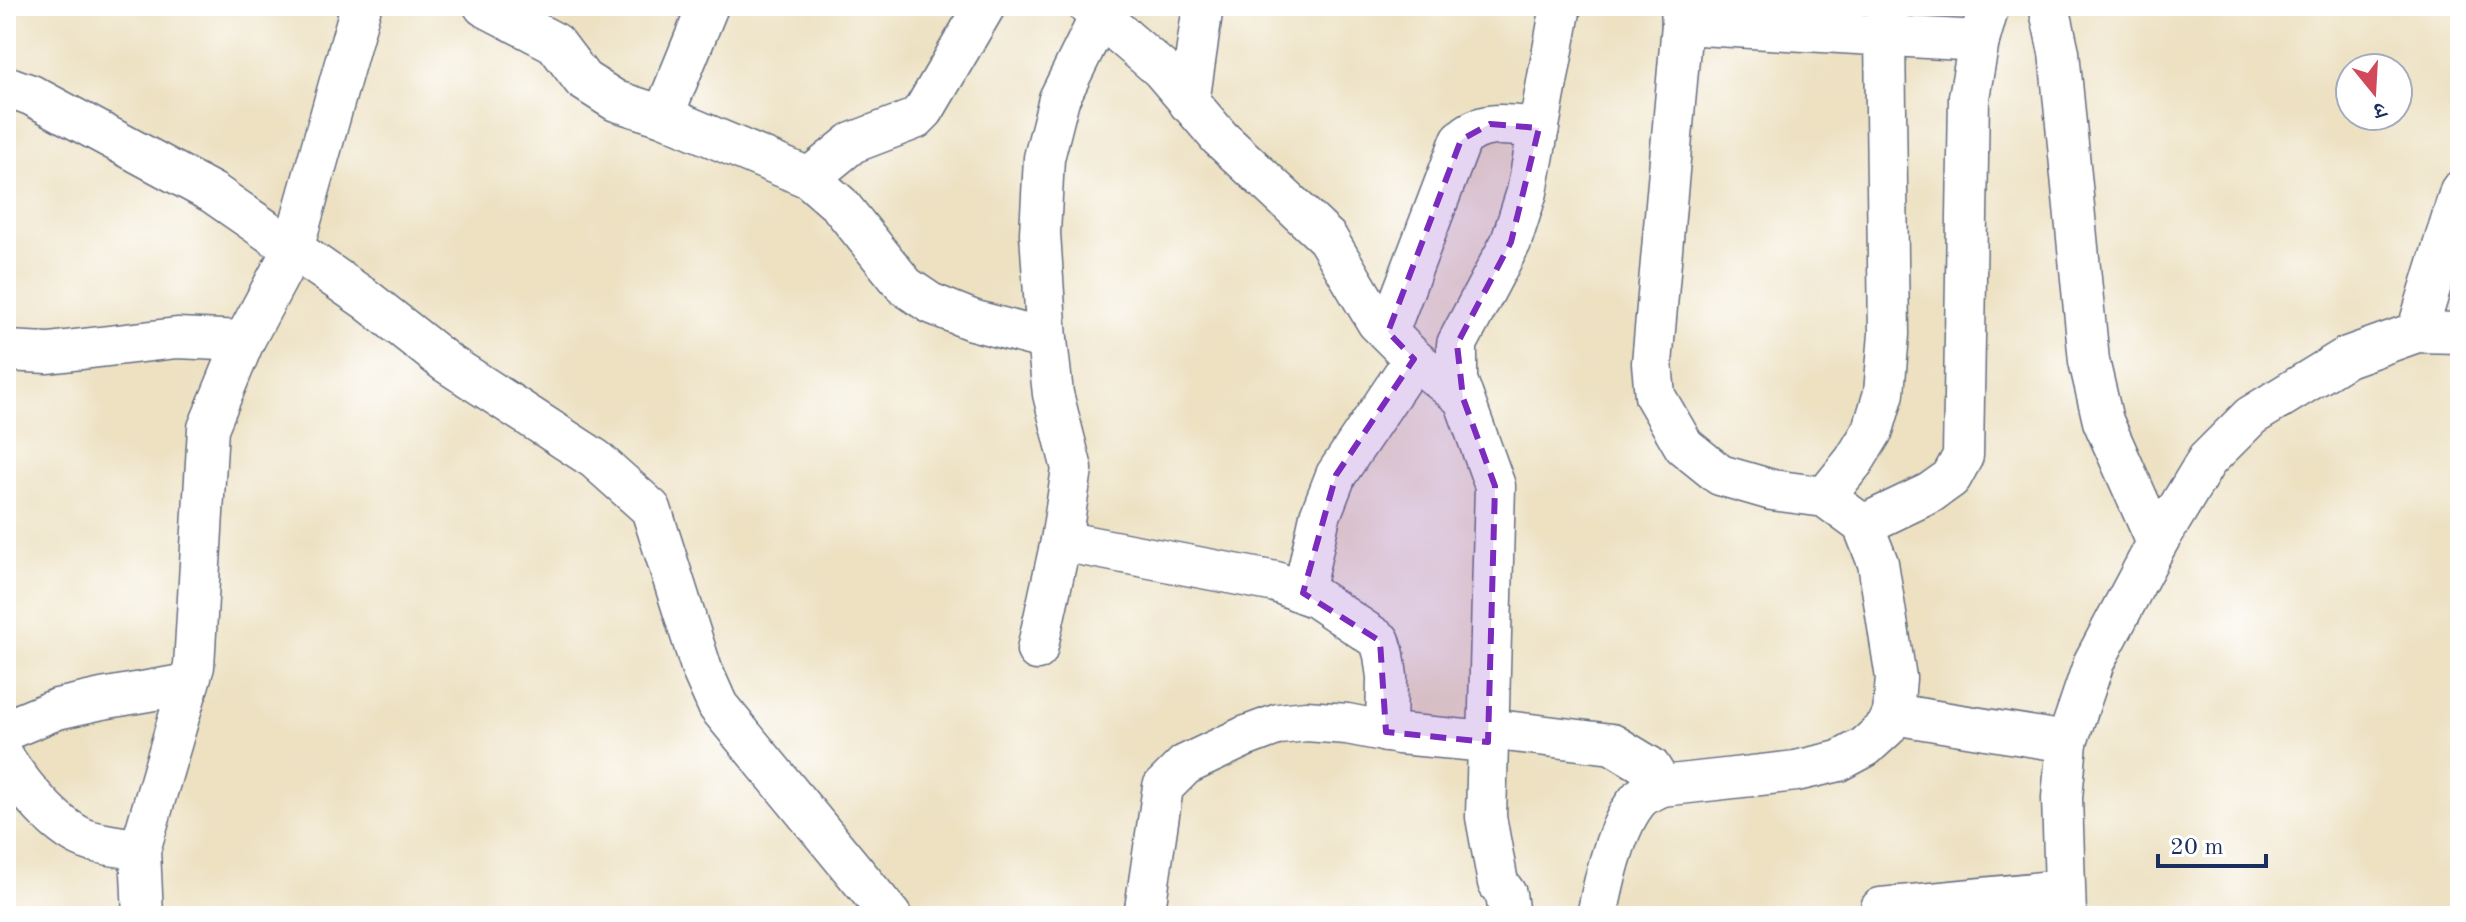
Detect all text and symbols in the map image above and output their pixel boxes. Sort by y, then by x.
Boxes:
north arrow [2334,52,2414,132]
text: उ [2369,96,2390,122]
scale bar [2158,818,2266,868]
text: 20 m [2170,836,2224,860]

